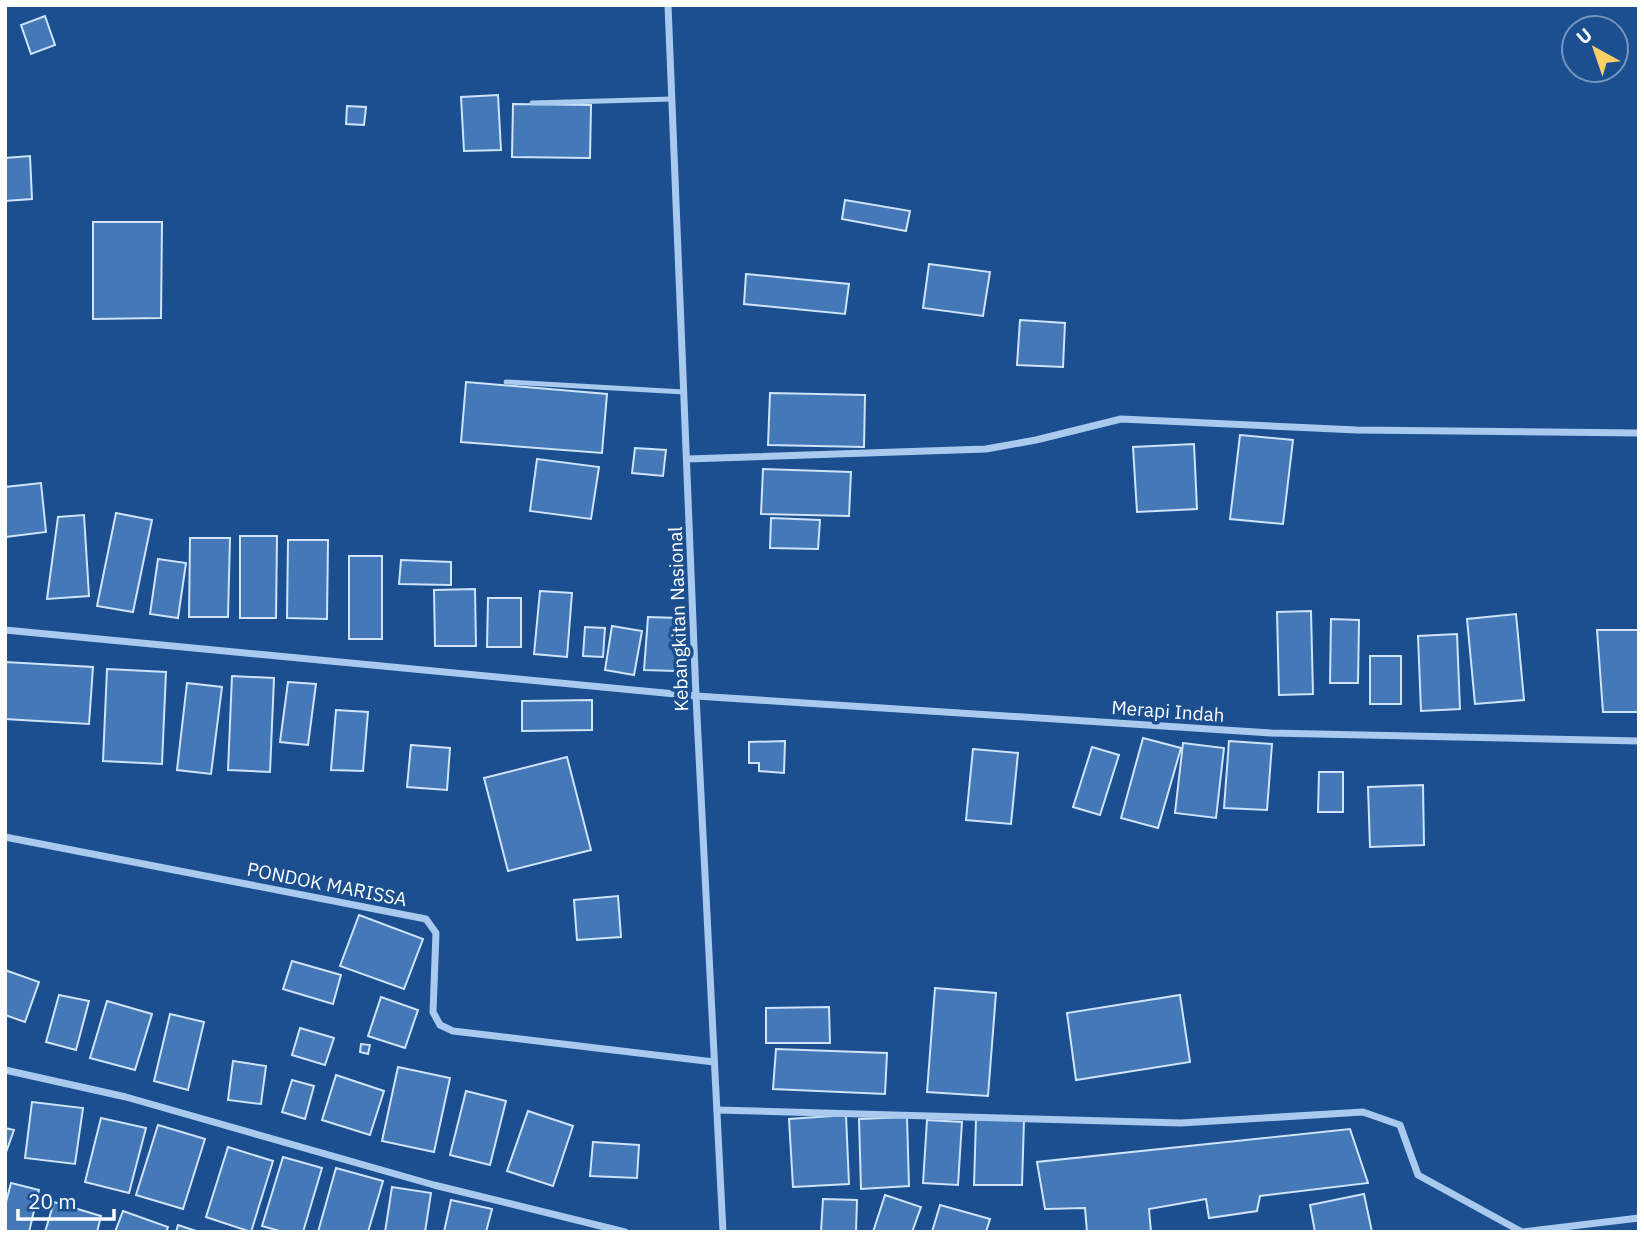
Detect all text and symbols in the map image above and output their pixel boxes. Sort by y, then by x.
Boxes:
north arrow [1560,14,1630,84]
text: U [1571,23,1597,49]
street label: Kebangkitan Nasional [663,526,693,712]
street label: Merapi Indah [1111,695,1225,727]
street label: PONDOK MARISSA [245,857,409,911]
scale bar [18,1178,114,1222]
text: 20 m [28,1187,77,1215]

